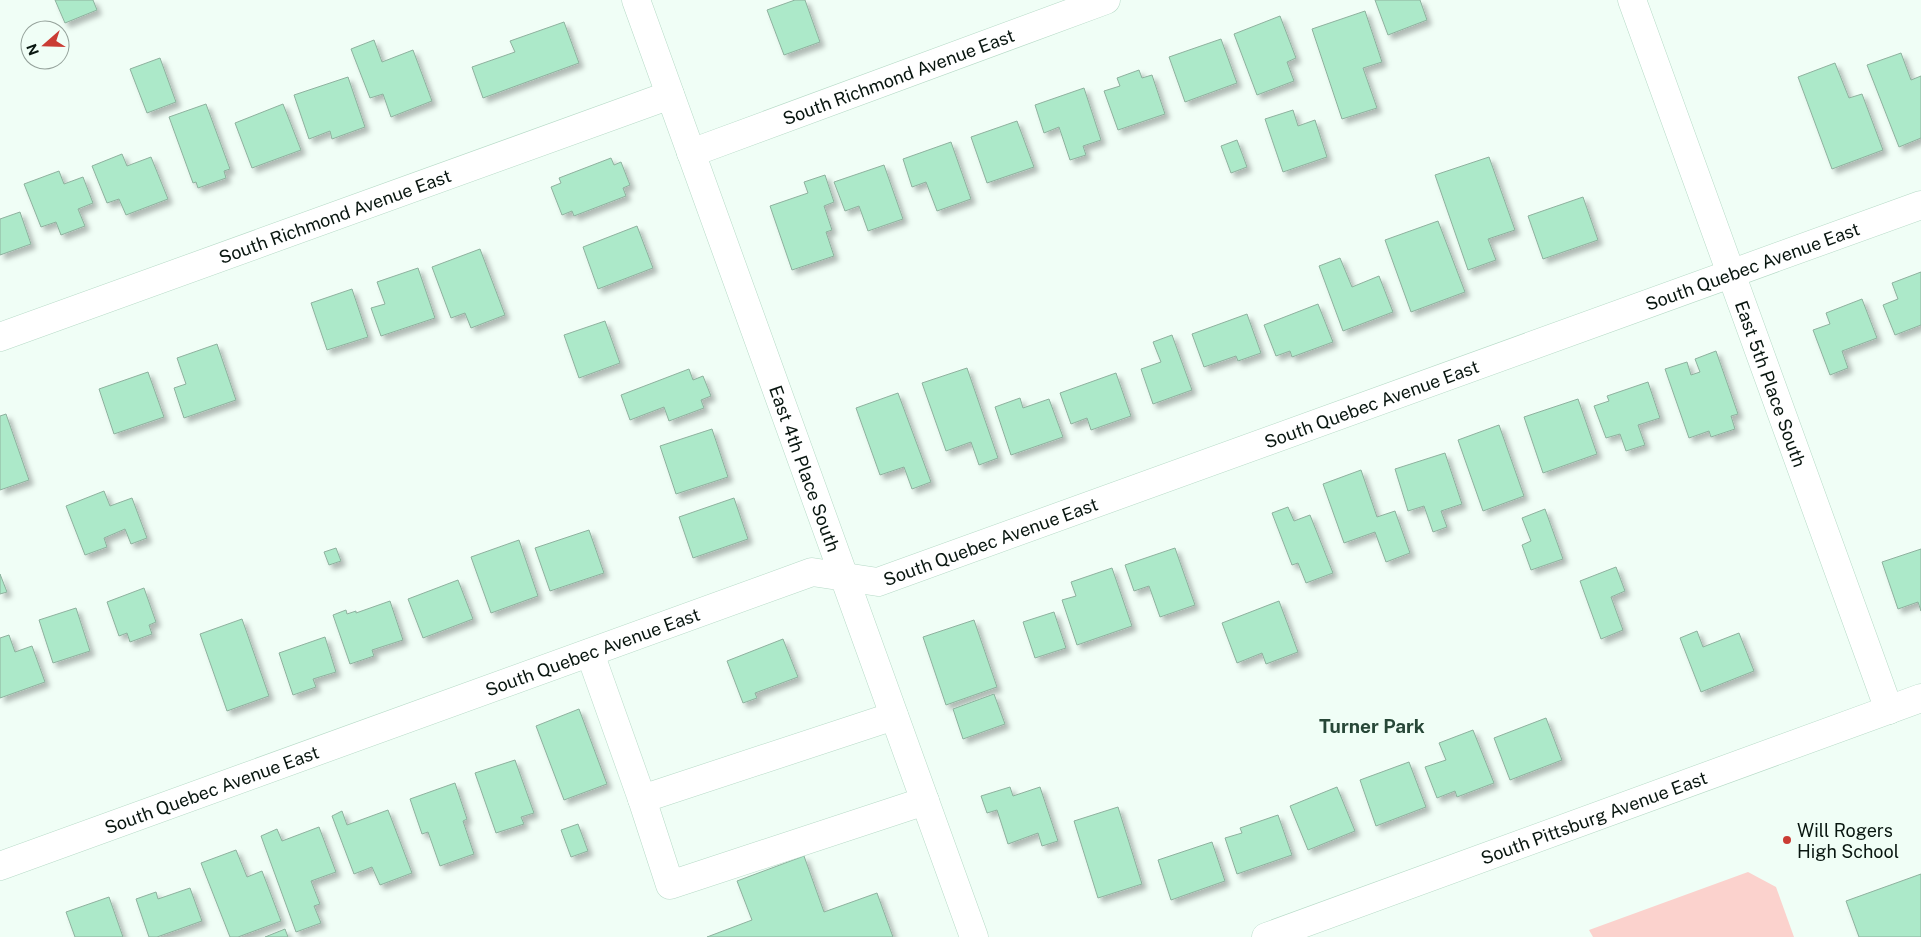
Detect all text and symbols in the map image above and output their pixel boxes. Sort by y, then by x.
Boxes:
north arrow [20,20,70,70]
street label: South Richmond Avenue East [780,24,1017,129]
text: N [23,42,42,57]
street label: South Richmond Avenue East [216,165,454,268]
street label: South Quebec Avenue East [1642,218,1862,314]
street label: East 5th Place South [1731,297,1811,470]
street label: South Quebec Avenue East [1261,355,1482,452]
street label: East 4th Place South [765,382,845,555]
street label: South Quebec Avenue East [880,493,1101,590]
street label: South Quebec Avenue East [482,603,702,700]
district label: Turner Park [1319,715,1425,737]
street label: South Quebec Avenue East [101,741,322,838]
street label: South Pittsburg Avenue East [1478,767,1710,868]
place label: Will Rogers High School [1797,820,1899,862]
marker: Will Rogers High School [1781,834,1793,846]

